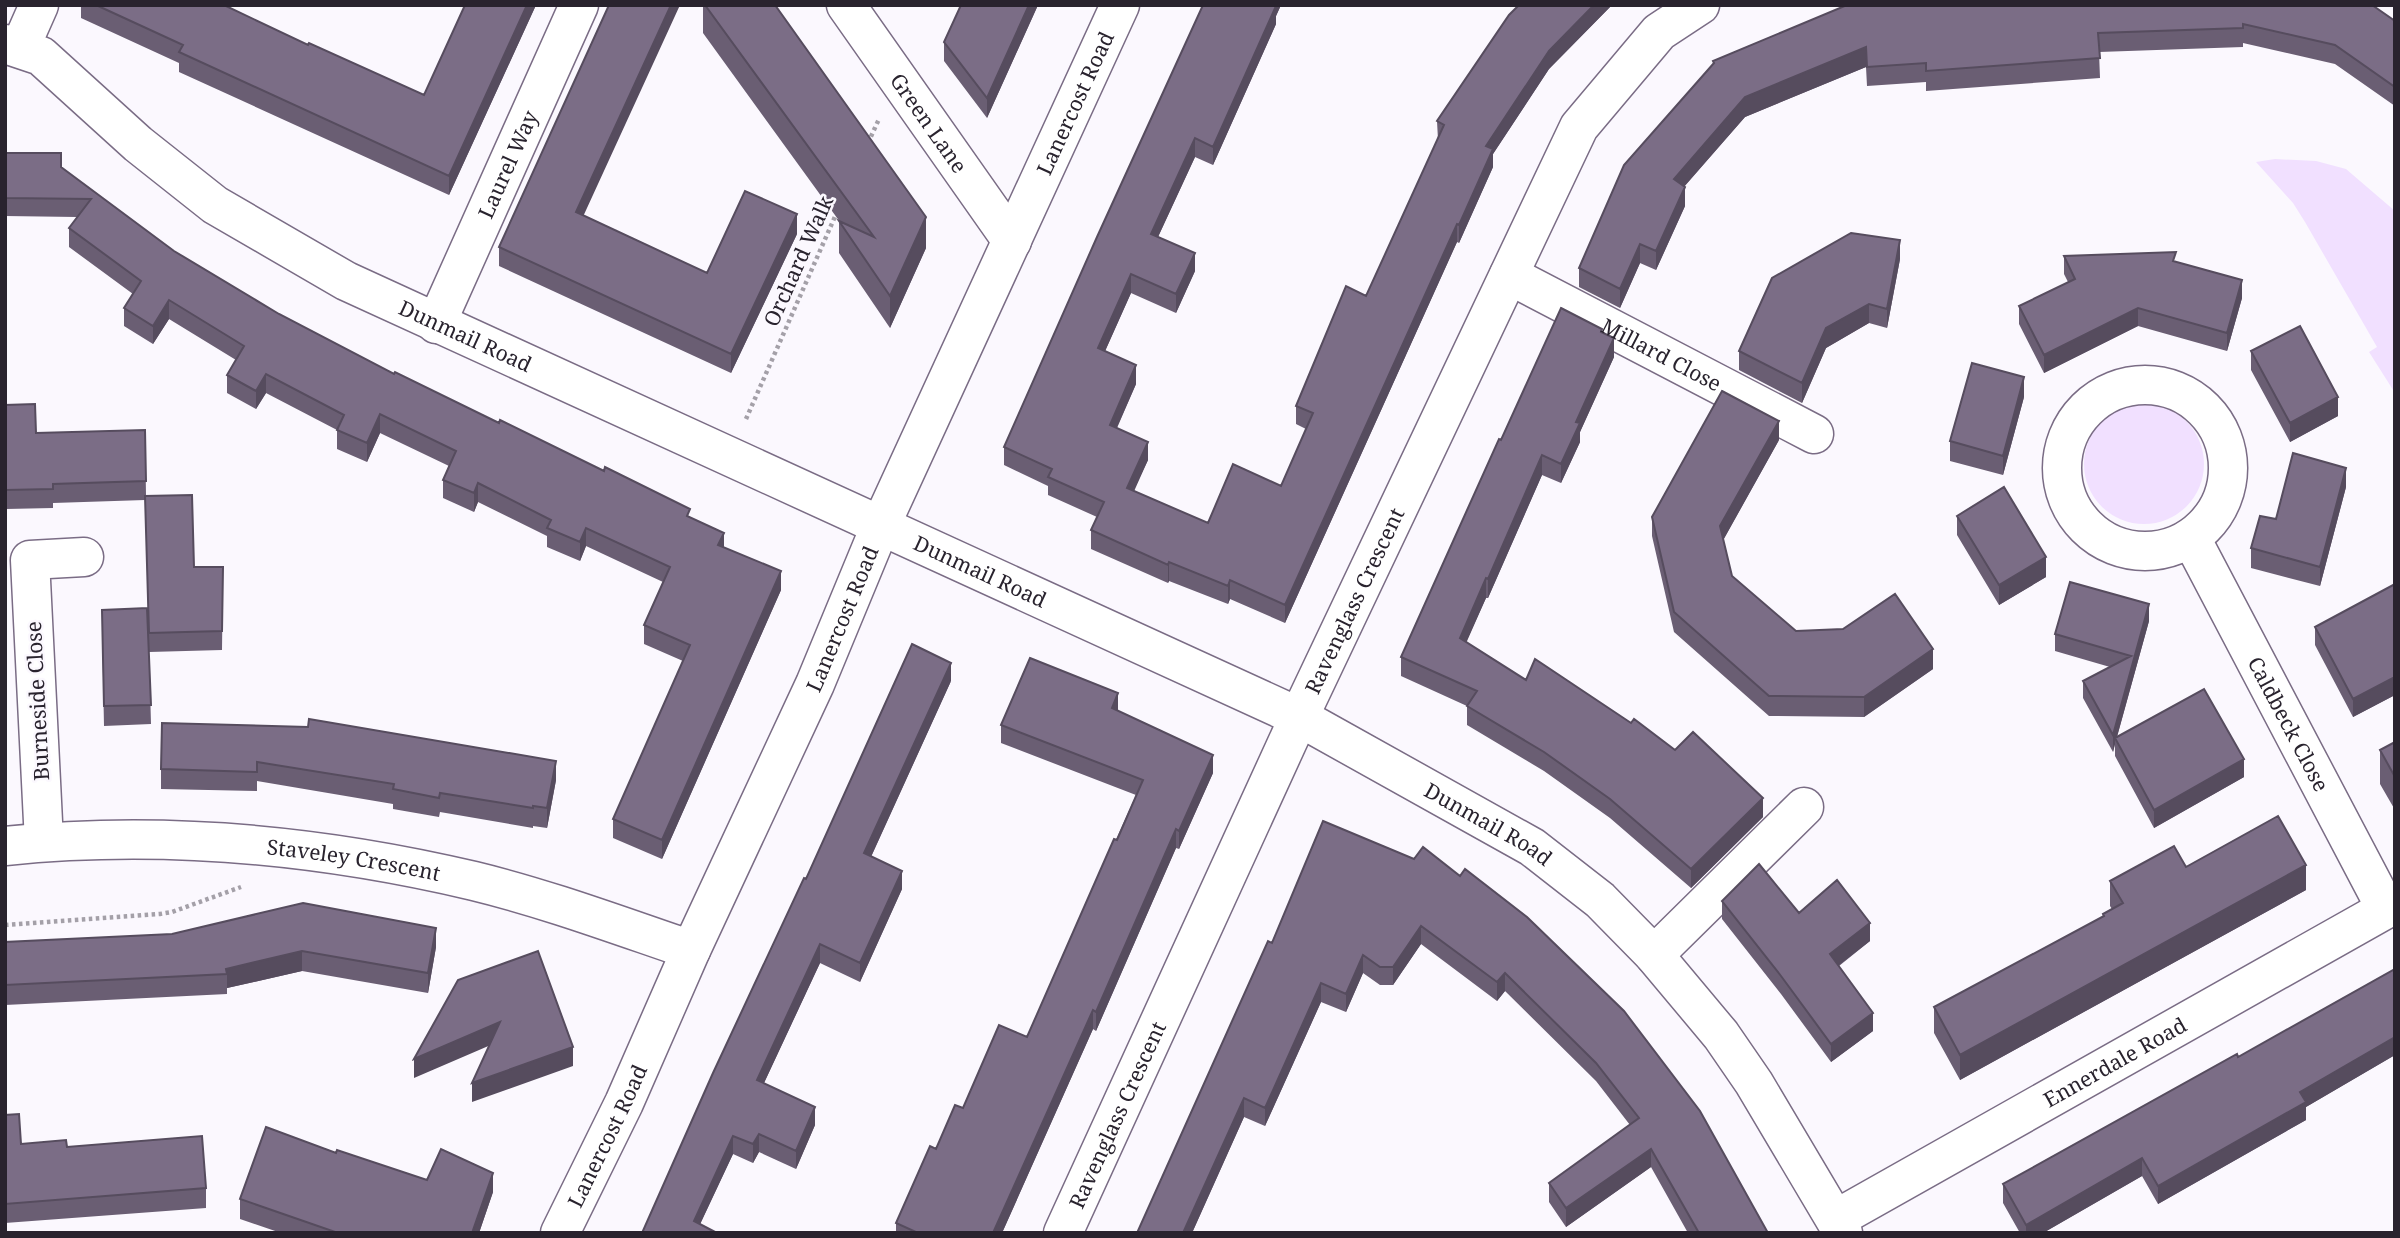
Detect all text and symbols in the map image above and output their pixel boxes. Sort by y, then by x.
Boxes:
street label: Lanercost Road [1030,27,1120,179]
street label: Green Lane [884,67,974,178]
street label: Laurel Way [471,106,544,223]
street label: Orchard Walk [757,191,840,331]
street label: Dunmail Road [395,293,537,378]
street label: Millard Close [1597,312,1726,397]
street label: Ravenglass Crescent [1298,503,1410,698]
street label: Dunmail Road [909,529,1051,614]
street label: Lanercost Road [799,542,885,696]
street label: Burneside Close [19,621,55,781]
street label: Caldbeck Close [2242,652,2336,796]
street label: Dunmail Road [1419,776,1558,872]
street label: Staveley Crescent [266,832,443,887]
street label: Ennerdale Road [2038,1010,2191,1113]
street label: Ravenglass Crescent [1062,1017,1172,1213]
street label: Lanercost Road [561,1060,653,1212]

